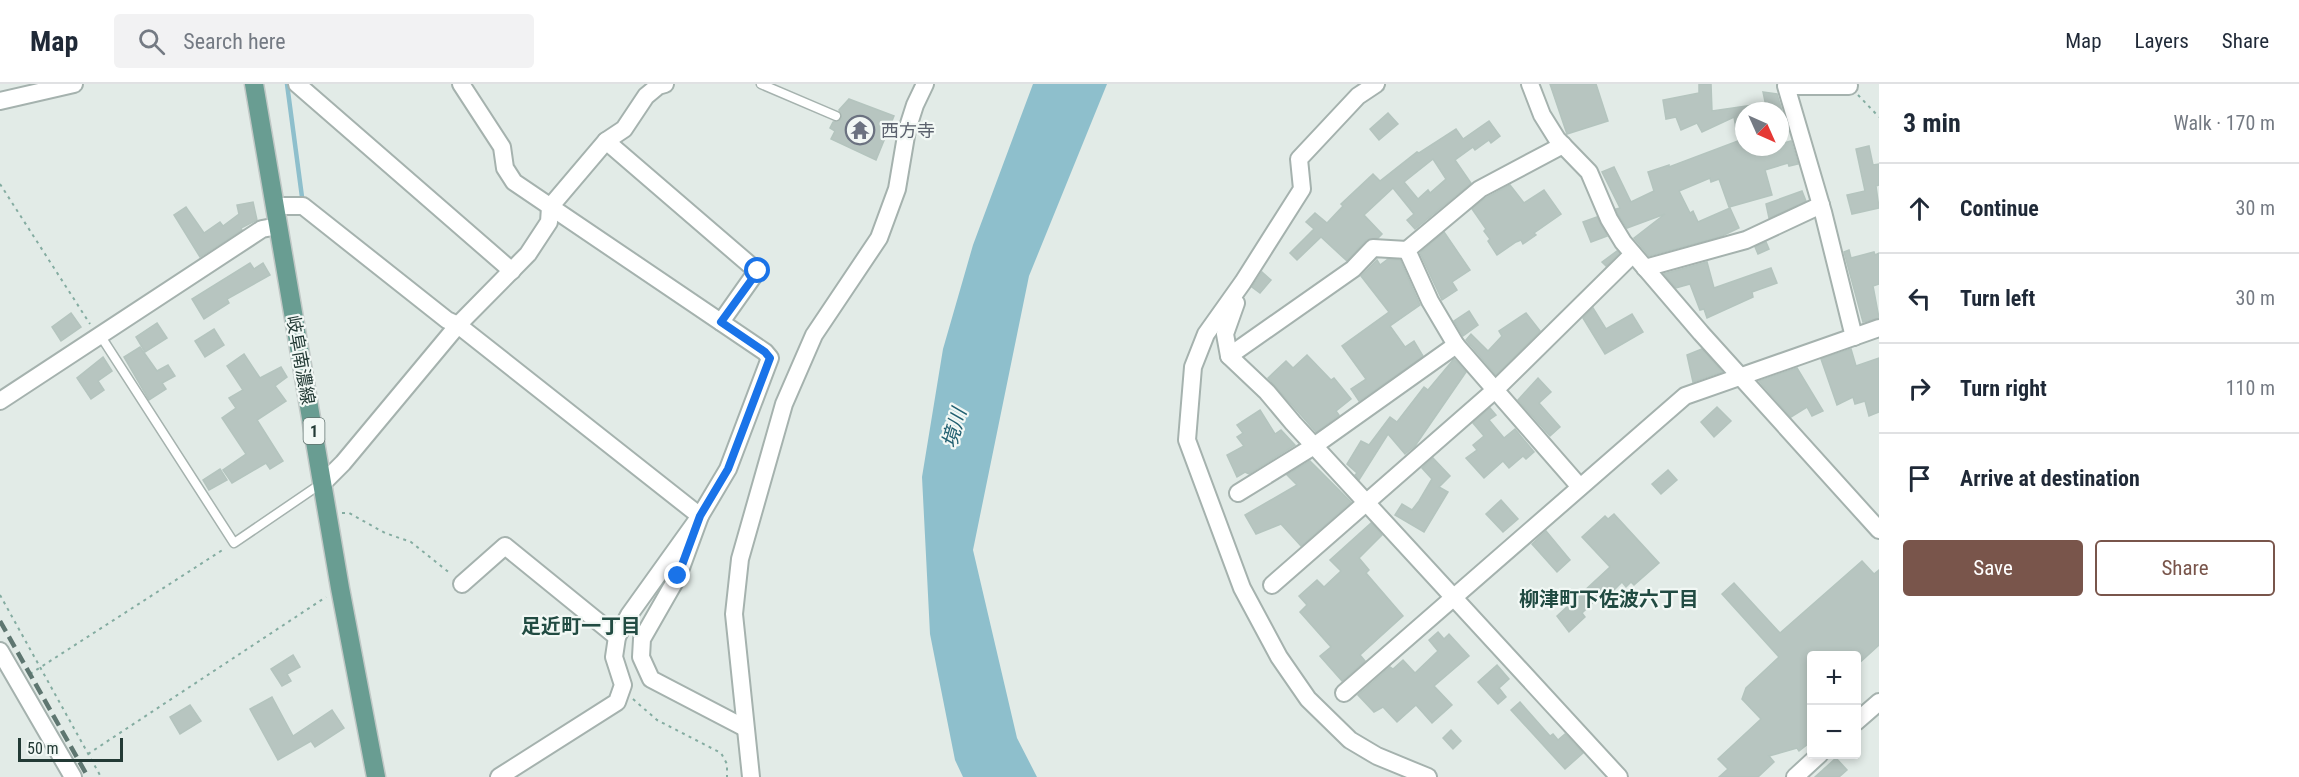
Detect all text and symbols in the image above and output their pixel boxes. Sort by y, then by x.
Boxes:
search box [114,14,534,68]
text: Map [30,25,78,58]
icon: search [135,25,168,58]
text: Search here [183,29,286,54]
text: Map [2065,29,2102,53]
text: Layers [2135,29,2189,53]
text: Share [2222,29,2269,53]
north arrow [1735,102,1789,156]
text: 3 min [1903,108,1961,138]
text: Walk · 170 m [2174,111,2275,135]
temple icon: 西方寺 [844,114,876,146]
place label: 西方寺 [881,120,935,141]
icon: ahead [1903,192,1936,225]
text: Continue [1960,196,2039,221]
text: 30 m [2236,196,2275,220]
route start [744,257,770,283]
icon: left [1903,282,1936,315]
text: Turn left [1960,286,2035,311]
text: 30 m [2236,286,2275,310]
street label: 岐阜南濃線 [283,314,319,406]
icon: right [1903,372,1936,405]
text: Turn right [1960,376,2047,401]
text: 110 m [2226,376,2275,400]
water label: 境川 [937,404,972,451]
road number: 1 [304,418,324,444]
icon: arrive [1903,462,1936,495]
text: Arrive at destination [1960,466,2140,491]
button: Save [1903,540,2083,596]
button: Share [2095,540,2275,596]
route end [664,562,690,588]
district label: 柳津町下佐波六丁目 [1519,587,1699,611]
district label: 足近町一丁目 [521,614,641,638]
map controls [1807,651,1861,759]
button: + [1807,651,1861,705]
button: − [1807,705,1861,759]
scale bar [18,735,123,762]
text: 50 m [27,739,59,758]

